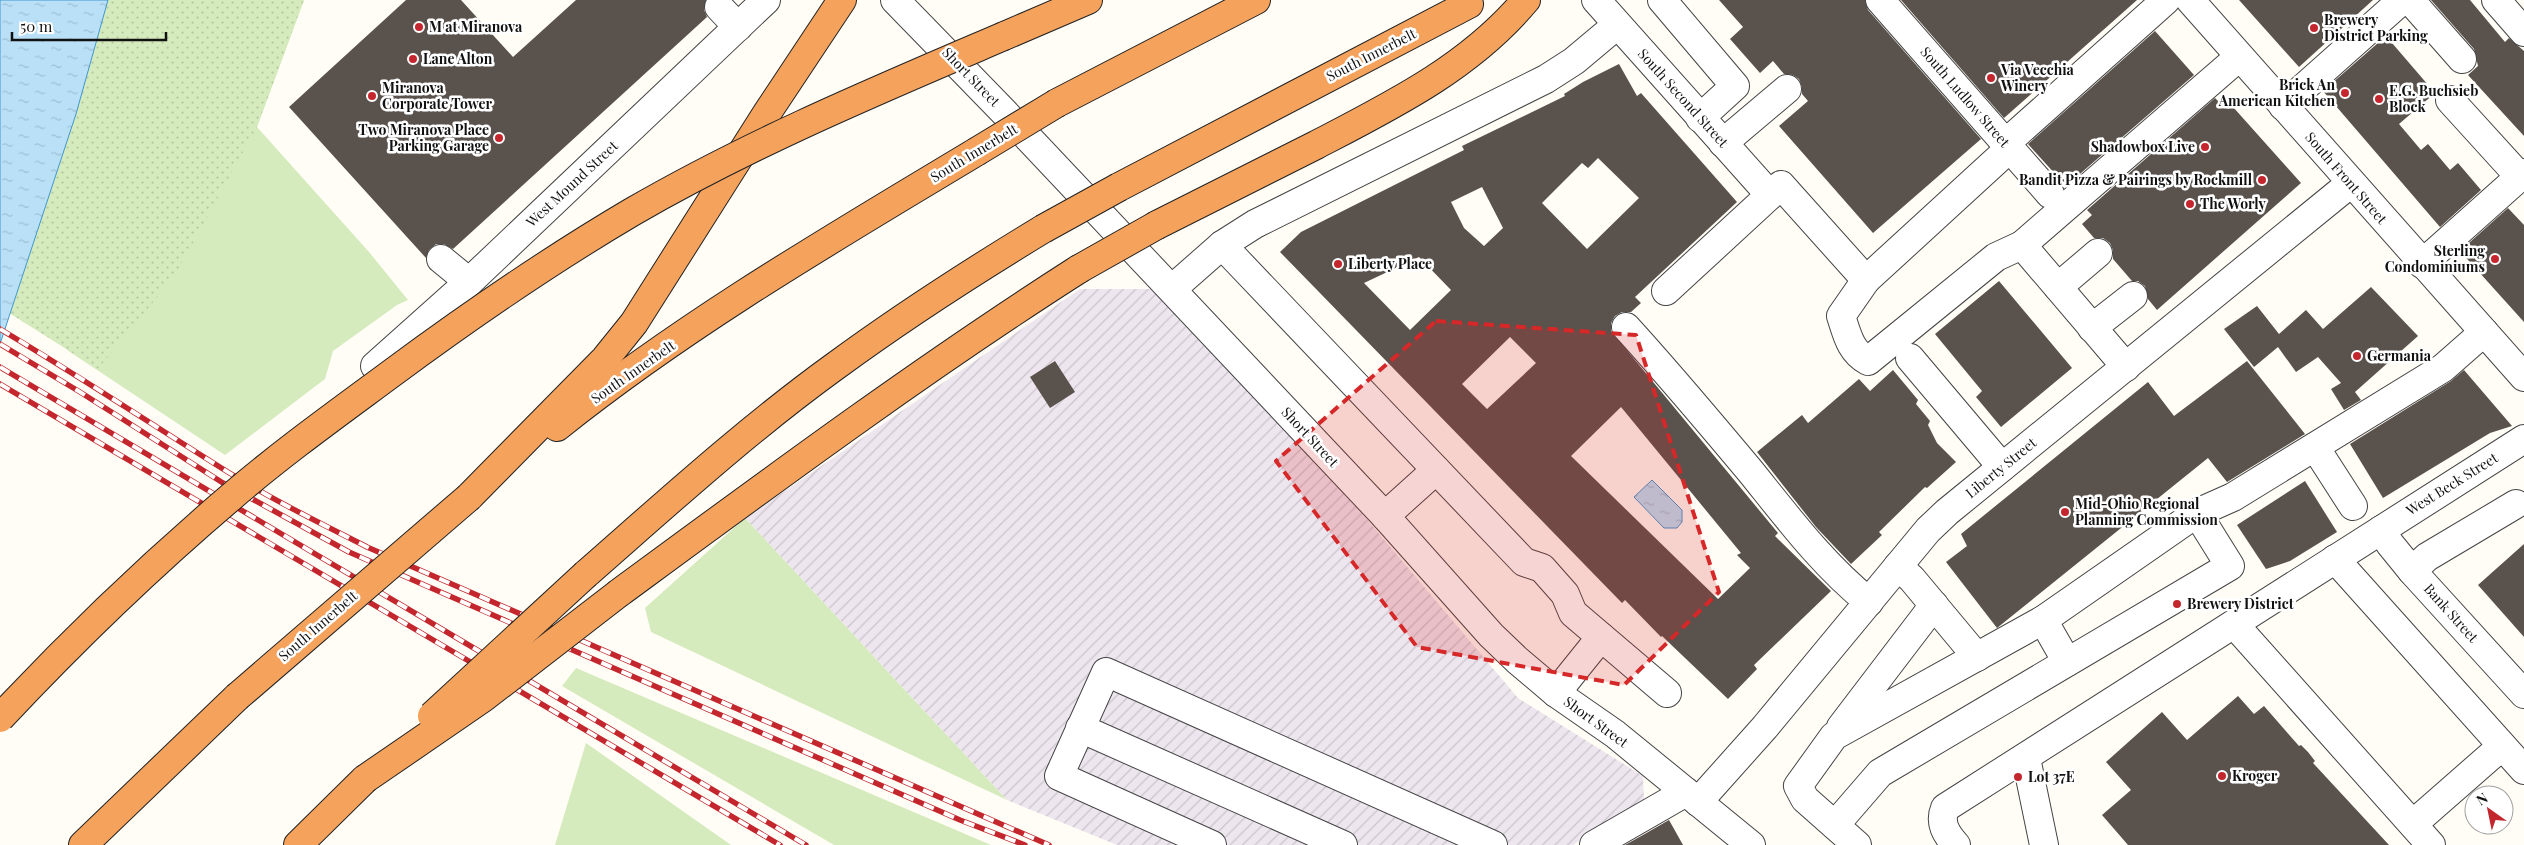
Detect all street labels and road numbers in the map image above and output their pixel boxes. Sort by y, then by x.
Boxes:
street label: South Innerbelt [1323,23,1420,85]
street label: South Ludlow Street [1916,42,2015,152]
street label: Short Street [938,43,1005,111]
street label: South Second Street [1634,44,1734,152]
street label: South Innerbelt [927,119,1022,186]
street label: South Front Street [2301,128,2392,228]
street label: West Mound Street [521,136,622,232]
street label: South Innerbelt [587,335,679,408]
street label: Short Street [1278,403,1344,472]
street label: Liberty Street [1961,432,2041,502]
street label: West Beck Street [2402,447,2502,520]
street label: Bank Street [2420,579,2483,647]
street label: South Innerbelt [274,585,362,665]
street label: Short Street [1560,692,1633,752]

